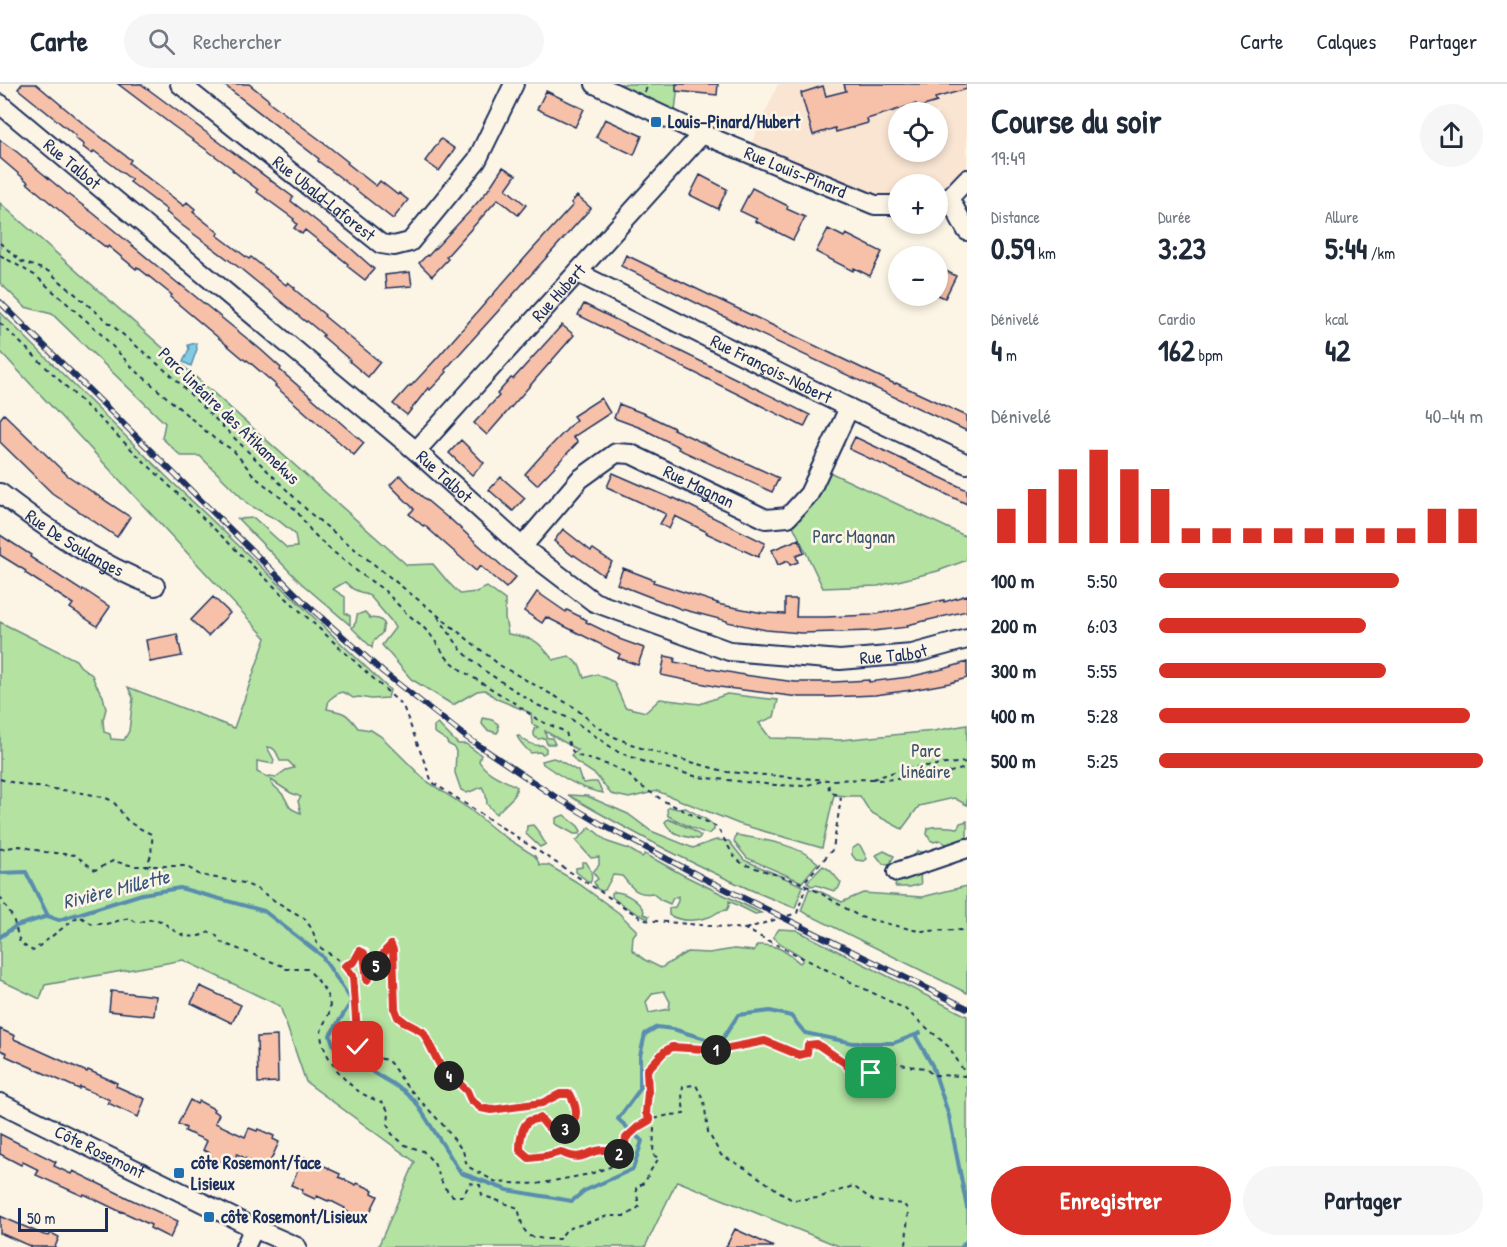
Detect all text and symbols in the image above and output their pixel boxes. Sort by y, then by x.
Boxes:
search box [124,14,544,68]
text: Carte [30,22,88,60]
icon: search [145,25,178,58]
text: Rechercher [193,26,282,56]
text: Carte [1240,27,1283,56]
text: Calques [1316,27,1376,56]
text: Partager [1409,27,1477,56]
text: Course du soir [991,99,1161,143]
map controls [888,102,948,306]
button: locate [888,102,948,162]
button: share [1420,104,1483,167]
place label: Louis-Pinard/Hubert [668,109,801,134]
marker: Louis-Pinard/Hubert [649,115,663,129]
street label: Rue Talbot [38,132,107,196]
street label: Rue Louis-Pinard [741,140,850,204]
text: 19:49 [991,144,1025,171]
street label: Rue Ubald-Laforest [268,150,382,247]
button: + [888,174,948,234]
text: Distance [991,206,1040,228]
text: Durée [1158,206,1191,228]
text: Allure [1325,206,1359,228]
text: 0.59 [991,228,1035,268]
text: 3:23 [1158,228,1206,268]
text: 5:44 [1325,228,1367,268]
text: km [1035,242,1056,264]
text: /km [1367,242,1395,264]
button: − [888,246,948,306]
street label: Rue Hubert [526,258,592,327]
text: Dénivelé [991,308,1039,330]
text: Cardio [1158,308,1195,330]
text: kcal [1325,308,1348,330]
street label: Rue François-Nobert [707,328,837,410]
text: 4 [991,330,1002,370]
text: 162 [1158,330,1195,370]
text: 42 [1325,330,1350,370]
street label: Parc linéaire des Atikamekws [153,341,306,490]
text: m [1002,344,1017,366]
text: bpm [1195,344,1223,366]
text: Dénivelé [991,402,1051,429]
text: 40–44 m [1425,402,1483,429]
street label: Rue Talbot [411,444,479,509]
street label: Rue Magnan [659,458,739,514]
street label: Rue De Soulanges [20,503,128,583]
park label: Parc Magnan [813,524,895,549]
text: 100 m [991,567,1034,594]
text: 5:50 [1087,567,1118,594]
text: 200 m [991,612,1036,639]
text: 6:03 [1087,612,1118,639]
street label: Rue Talbot [859,637,931,670]
text: 300 m [991,657,1036,684]
text: 5:55 [1087,657,1117,684]
text: 400 m [991,702,1035,729]
text: 5:28 [1087,702,1118,729]
park label: Parc linéaire [901,738,951,784]
text: 500 m [991,747,1036,774]
text: 5:25 [1087,747,1118,774]
water label: Rivière Millette [60,862,173,915]
pin: 5 [361,951,391,981]
text: 5 [373,955,379,977]
pin [332,1021,383,1072]
icon: check [341,1030,374,1063]
pin: 1 [701,1035,731,1065]
text: 1 [713,1039,719,1061]
pin [845,1047,896,1098]
icon: arrive [854,1056,887,1089]
pin: 4 [434,1061,464,1091]
text: 4 [446,1065,452,1087]
pin: 3 [550,1114,580,1144]
text: 3 [561,1118,569,1140]
street label: Côte Rosemont [50,1119,150,1185]
pin: 2 [604,1139,634,1169]
text: 2 [615,1143,623,1165]
place label: côte Rosemont/face Lisieux [191,1150,322,1196]
marker: côte Rosemont/face Lisieux [172,1166,186,1180]
button: Enregistrer [991,1166,1231,1235]
button: Partager [1243,1166,1483,1235]
place label: côte Rosemont/Lisieux [221,1204,368,1229]
scale bar [18,1205,108,1232]
text: 50 m [27,1207,56,1229]
marker: côte Rosemont/Lisieux [202,1210,216,1224]

